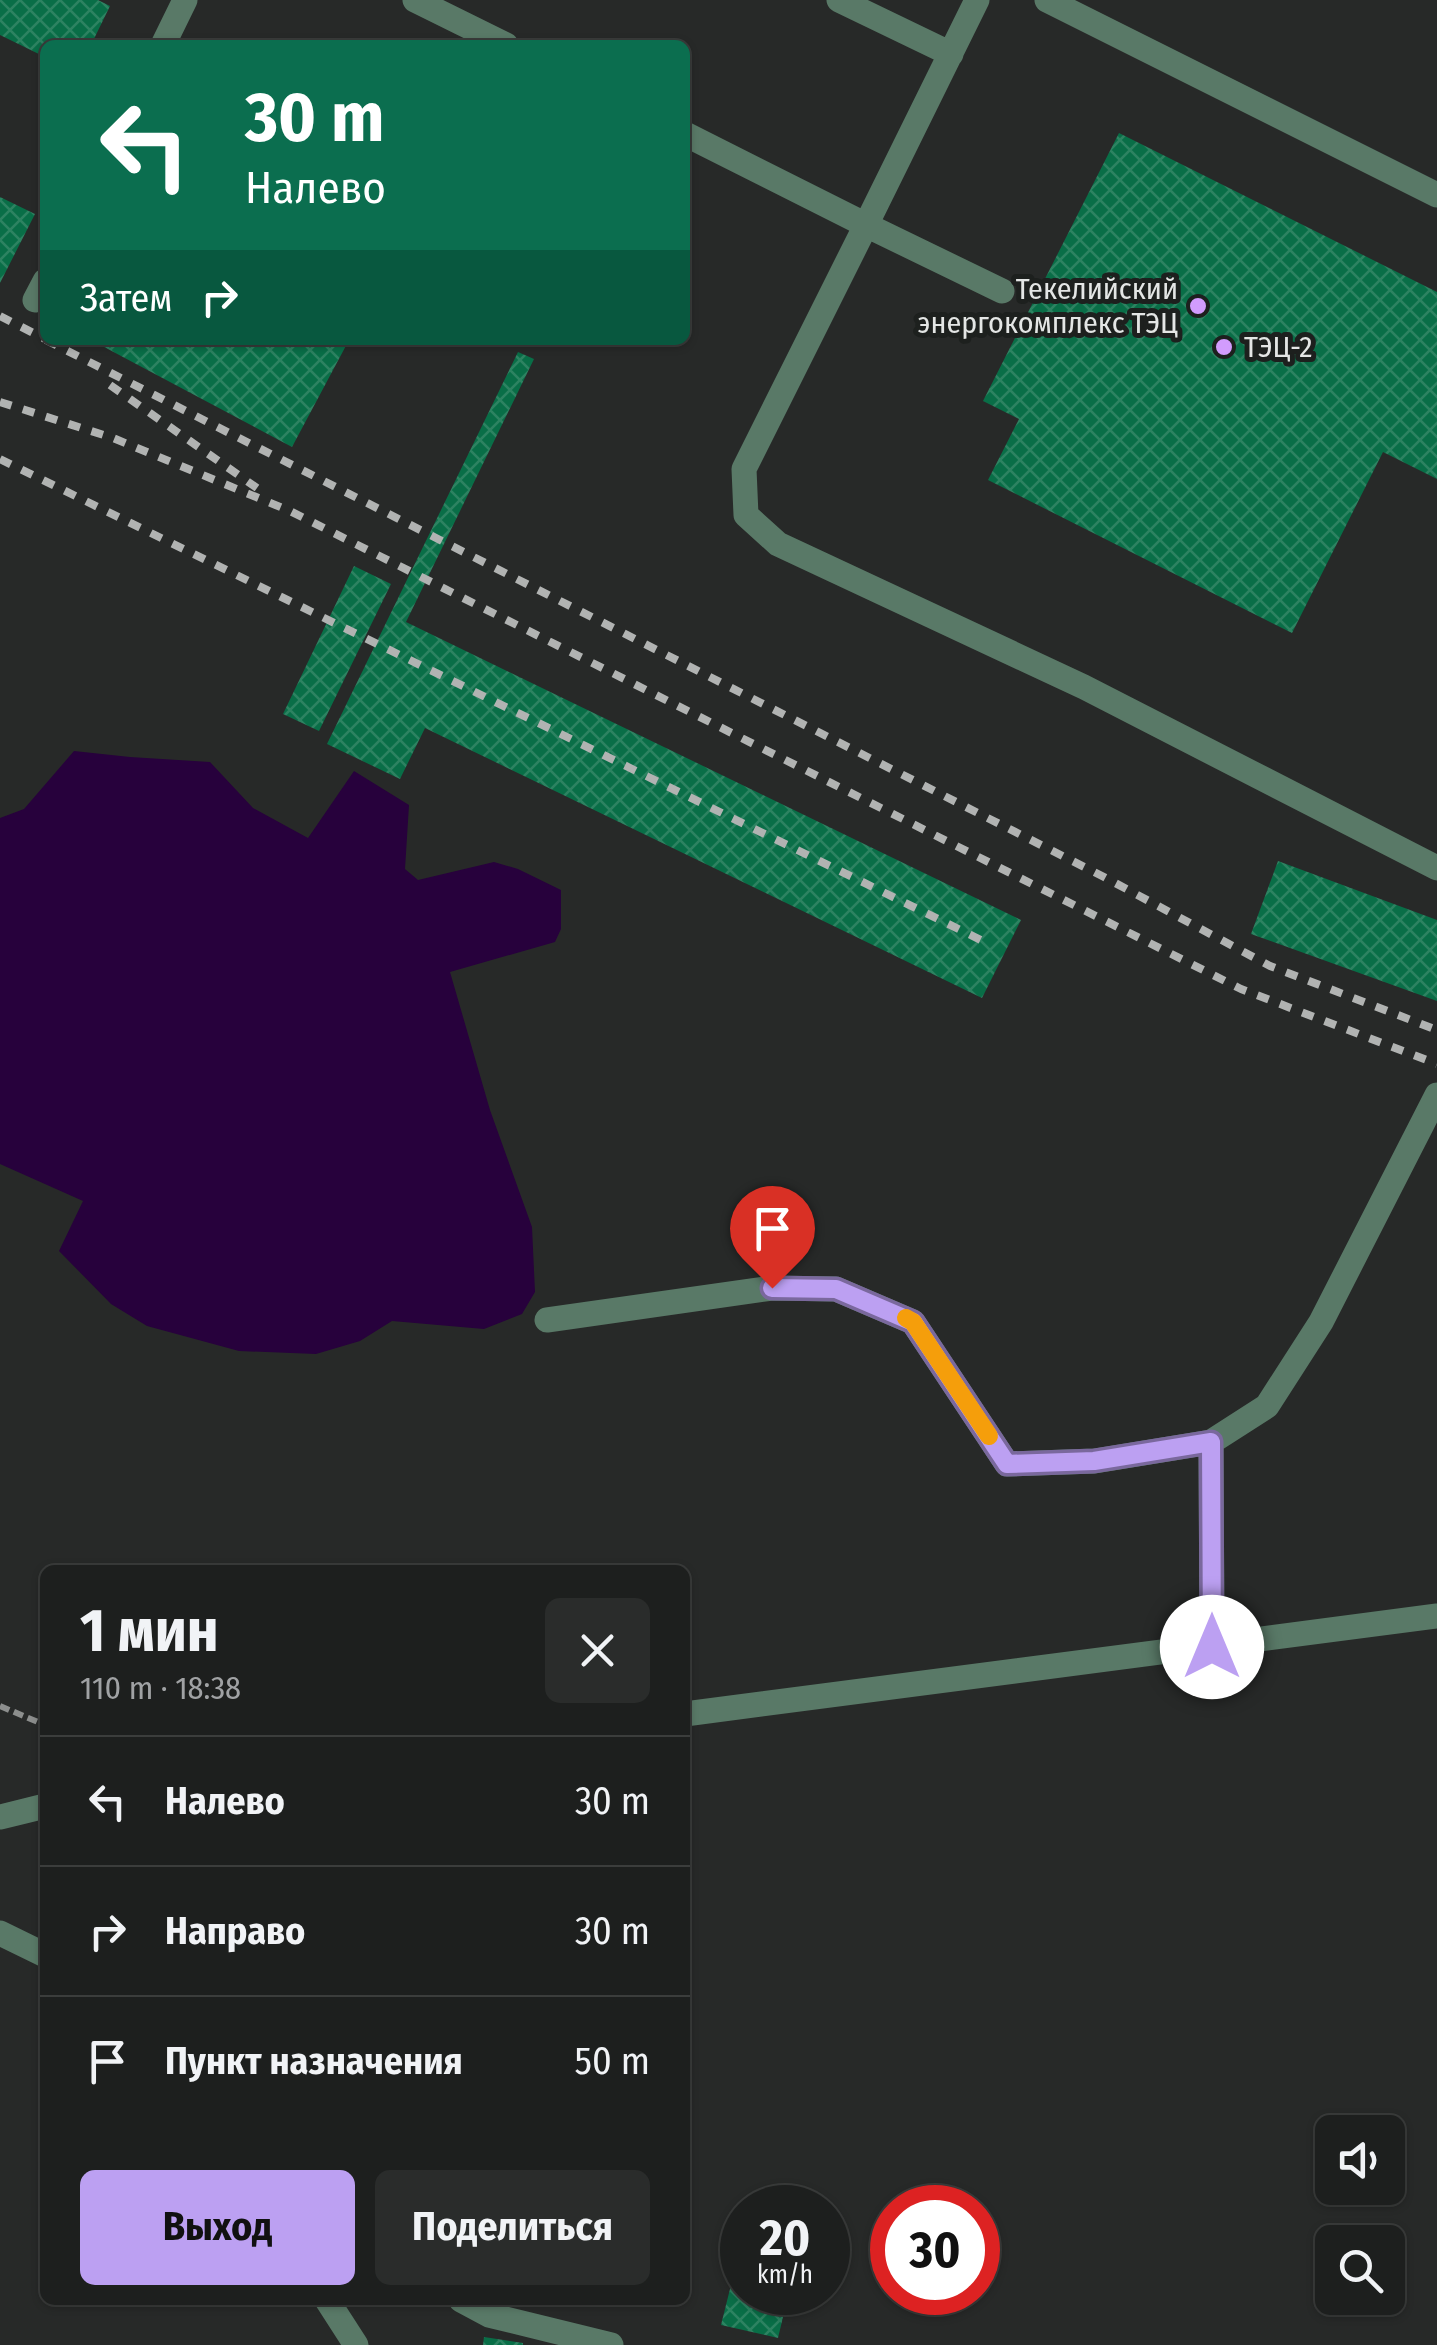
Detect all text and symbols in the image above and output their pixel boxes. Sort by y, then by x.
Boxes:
text: 30 m [245,76,384,160]
icon: left [80,80,210,210]
text: Налево [245,161,386,215]
icon: right [192,270,247,325]
place label: Текелийский энергокомплекс ТЭЦ [917,271,1178,341]
text: Затем [80,275,172,321]
marker: Текелийский энергокомплекс ТЭЦ [1187,295,1209,317]
place label: ТЭЦ-2 [1244,329,1313,365]
marker: ТЭЦ-2 [1213,336,1235,358]
pin [730,1186,815,1289]
icon: arrive [745,1201,800,1256]
text: 1 мин [80,1595,219,1667]
position arrow [1160,1595,1264,1699]
button: close [545,1598,650,1703]
text: 110 m · 18:38 [80,1669,241,1707]
icon: left [80,1774,135,1829]
text: Налево [165,1778,285,1824]
text: 30 m [575,1778,650,1824]
icon: right [80,1904,135,1959]
text: Направо [165,1908,305,1954]
text: 30 m [575,1908,650,1954]
icon: arrive [80,2034,135,2089]
text: Пункт назначения [165,2038,463,2084]
text: 50 m [575,2038,650,2084]
map controls [1315,2115,1405,2315]
button: sound [1315,2115,1405,2205]
button: Выход [80,2170,355,2285]
button: Поделиться [375,2170,650,2285]
speed limit sign: 30 [870,2185,1000,2315]
text: 20 [760,2208,810,2268]
button: search [1315,2225,1405,2315]
text: km/h [757,2260,813,2290]

